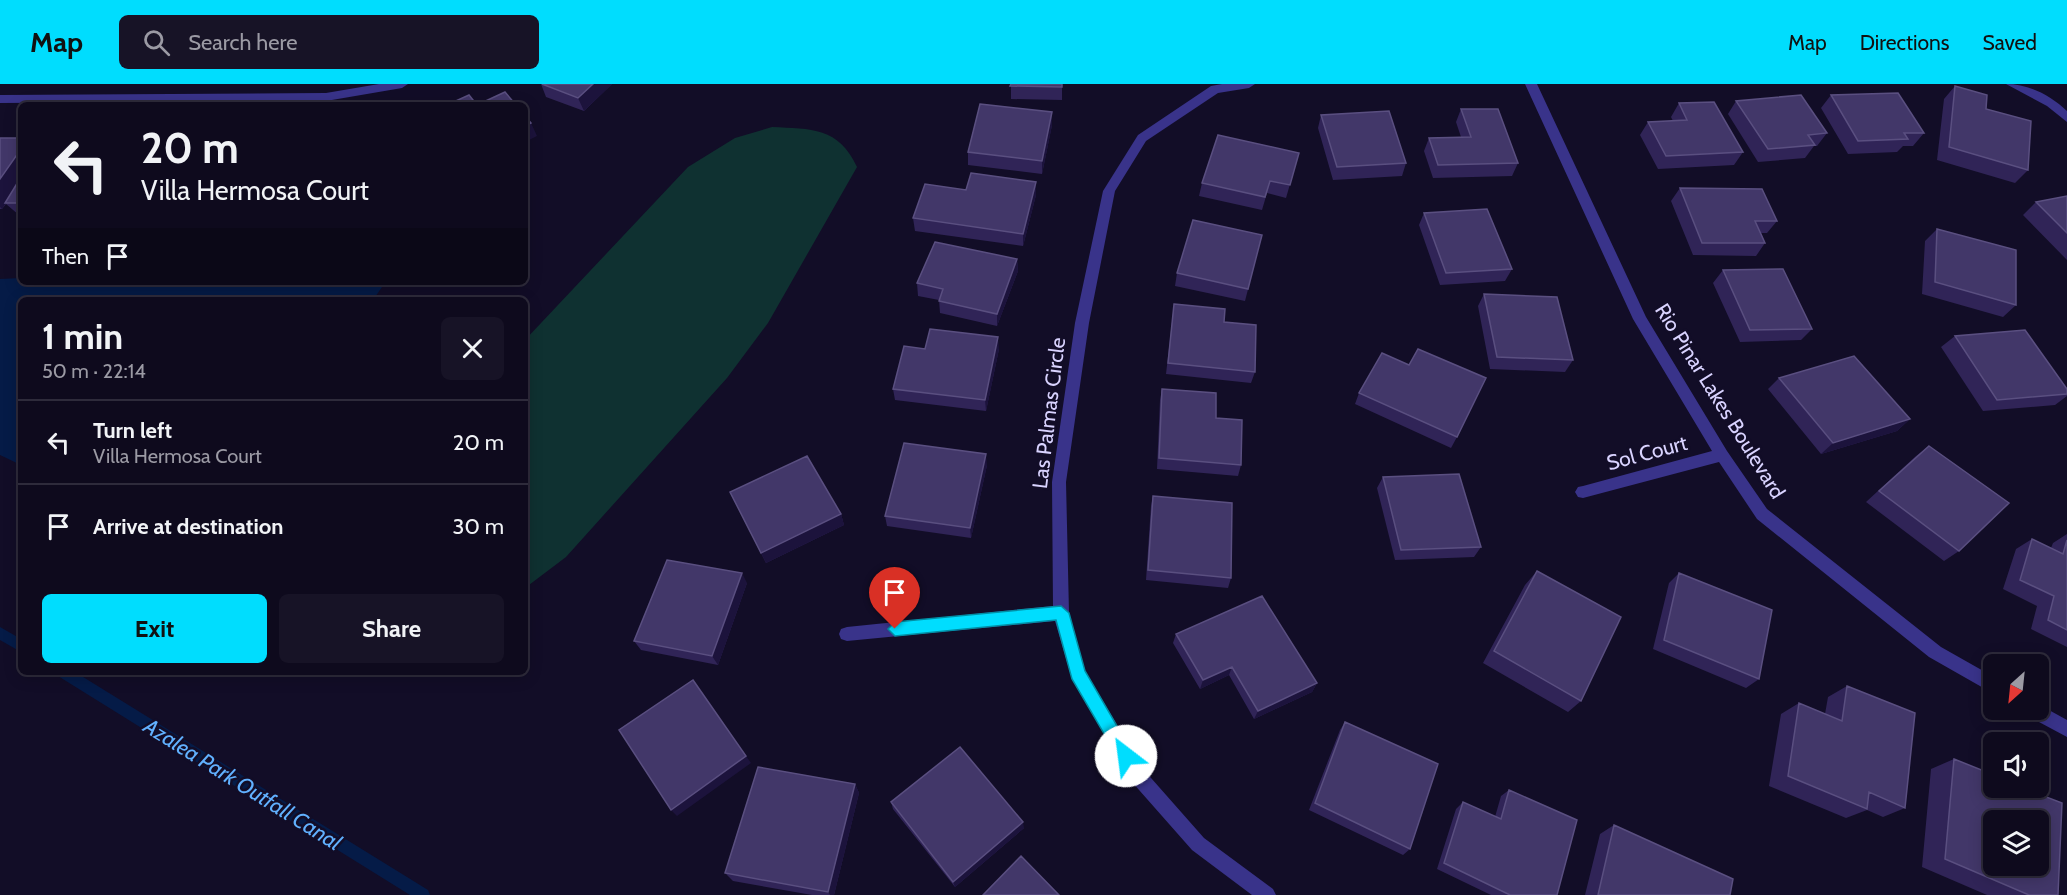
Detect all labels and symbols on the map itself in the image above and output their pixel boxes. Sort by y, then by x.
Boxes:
street label: Rio Pinar Lakes Boulevard [1650,299,1791,503]
street label: Las Palmas Circle [1027,336,1070,490]
street label: Sol Court [1604,430,1690,475]
pin [869,567,920,629]
north arrow [1983,654,2049,720]
water label: Azalea Park Outfall Canal [138,712,347,857]
position arrow [1094,724,1158,788]

